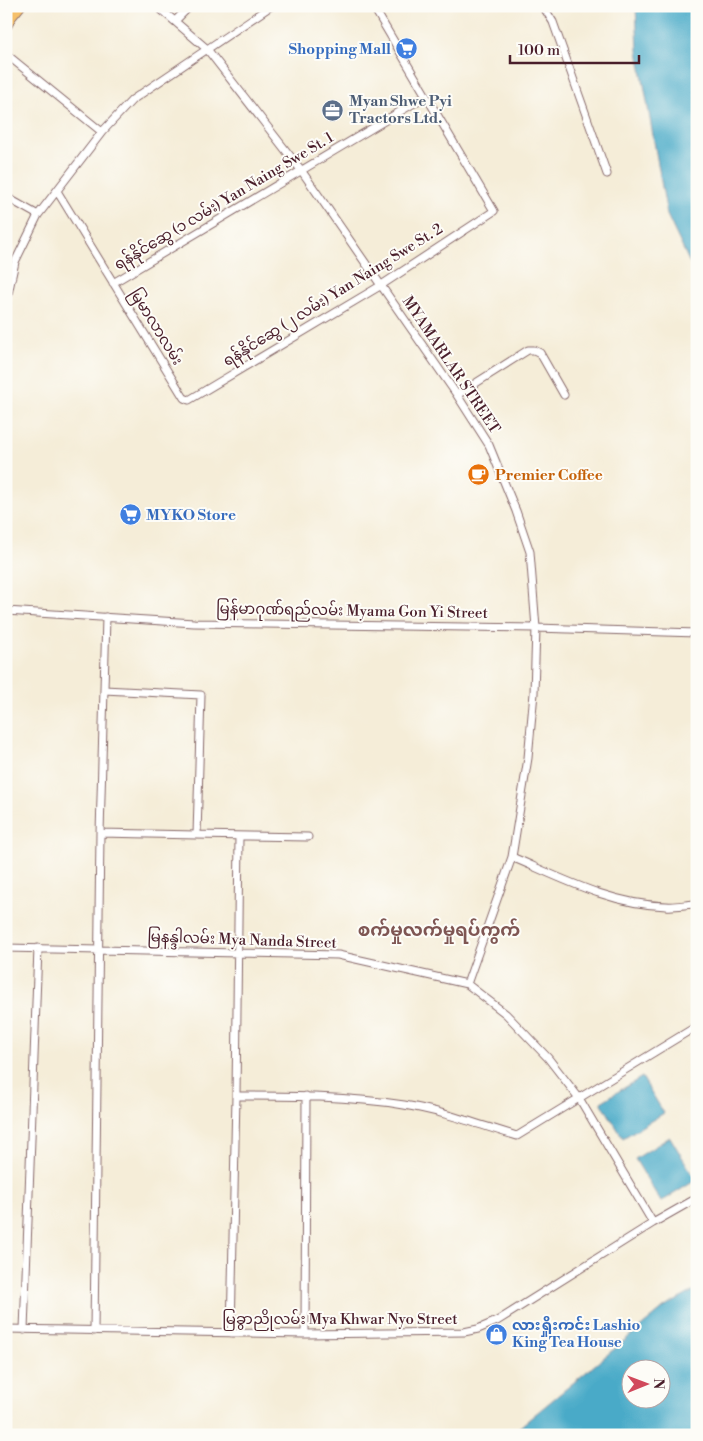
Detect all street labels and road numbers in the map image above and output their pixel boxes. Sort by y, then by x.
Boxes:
street label: ရန်နိုင်ဆွေ (၁ လမ်း) Yan Naing Swe St. 1 [110,127,339,276]
street label: ရန်နိုင်ဆွေ (၂ လမ်း) Yan Naing Swe St. 2 [219,218,447,372]
street label: မြမာလာလမ်း [123,285,188,370]
street label: MYAMARLAR STREET [398,293,504,438]
street label: မြန်မာဂုဏ်ရည်လမ်း Myama Gon Yi Street [216,598,489,625]
street label: မြနန္ဒါလမ်း Mya Nanda Street [147,926,338,955]
street label: မြခွာညိုလမ်း Mya Khwar Nyo Street [222,1309,458,1331]

